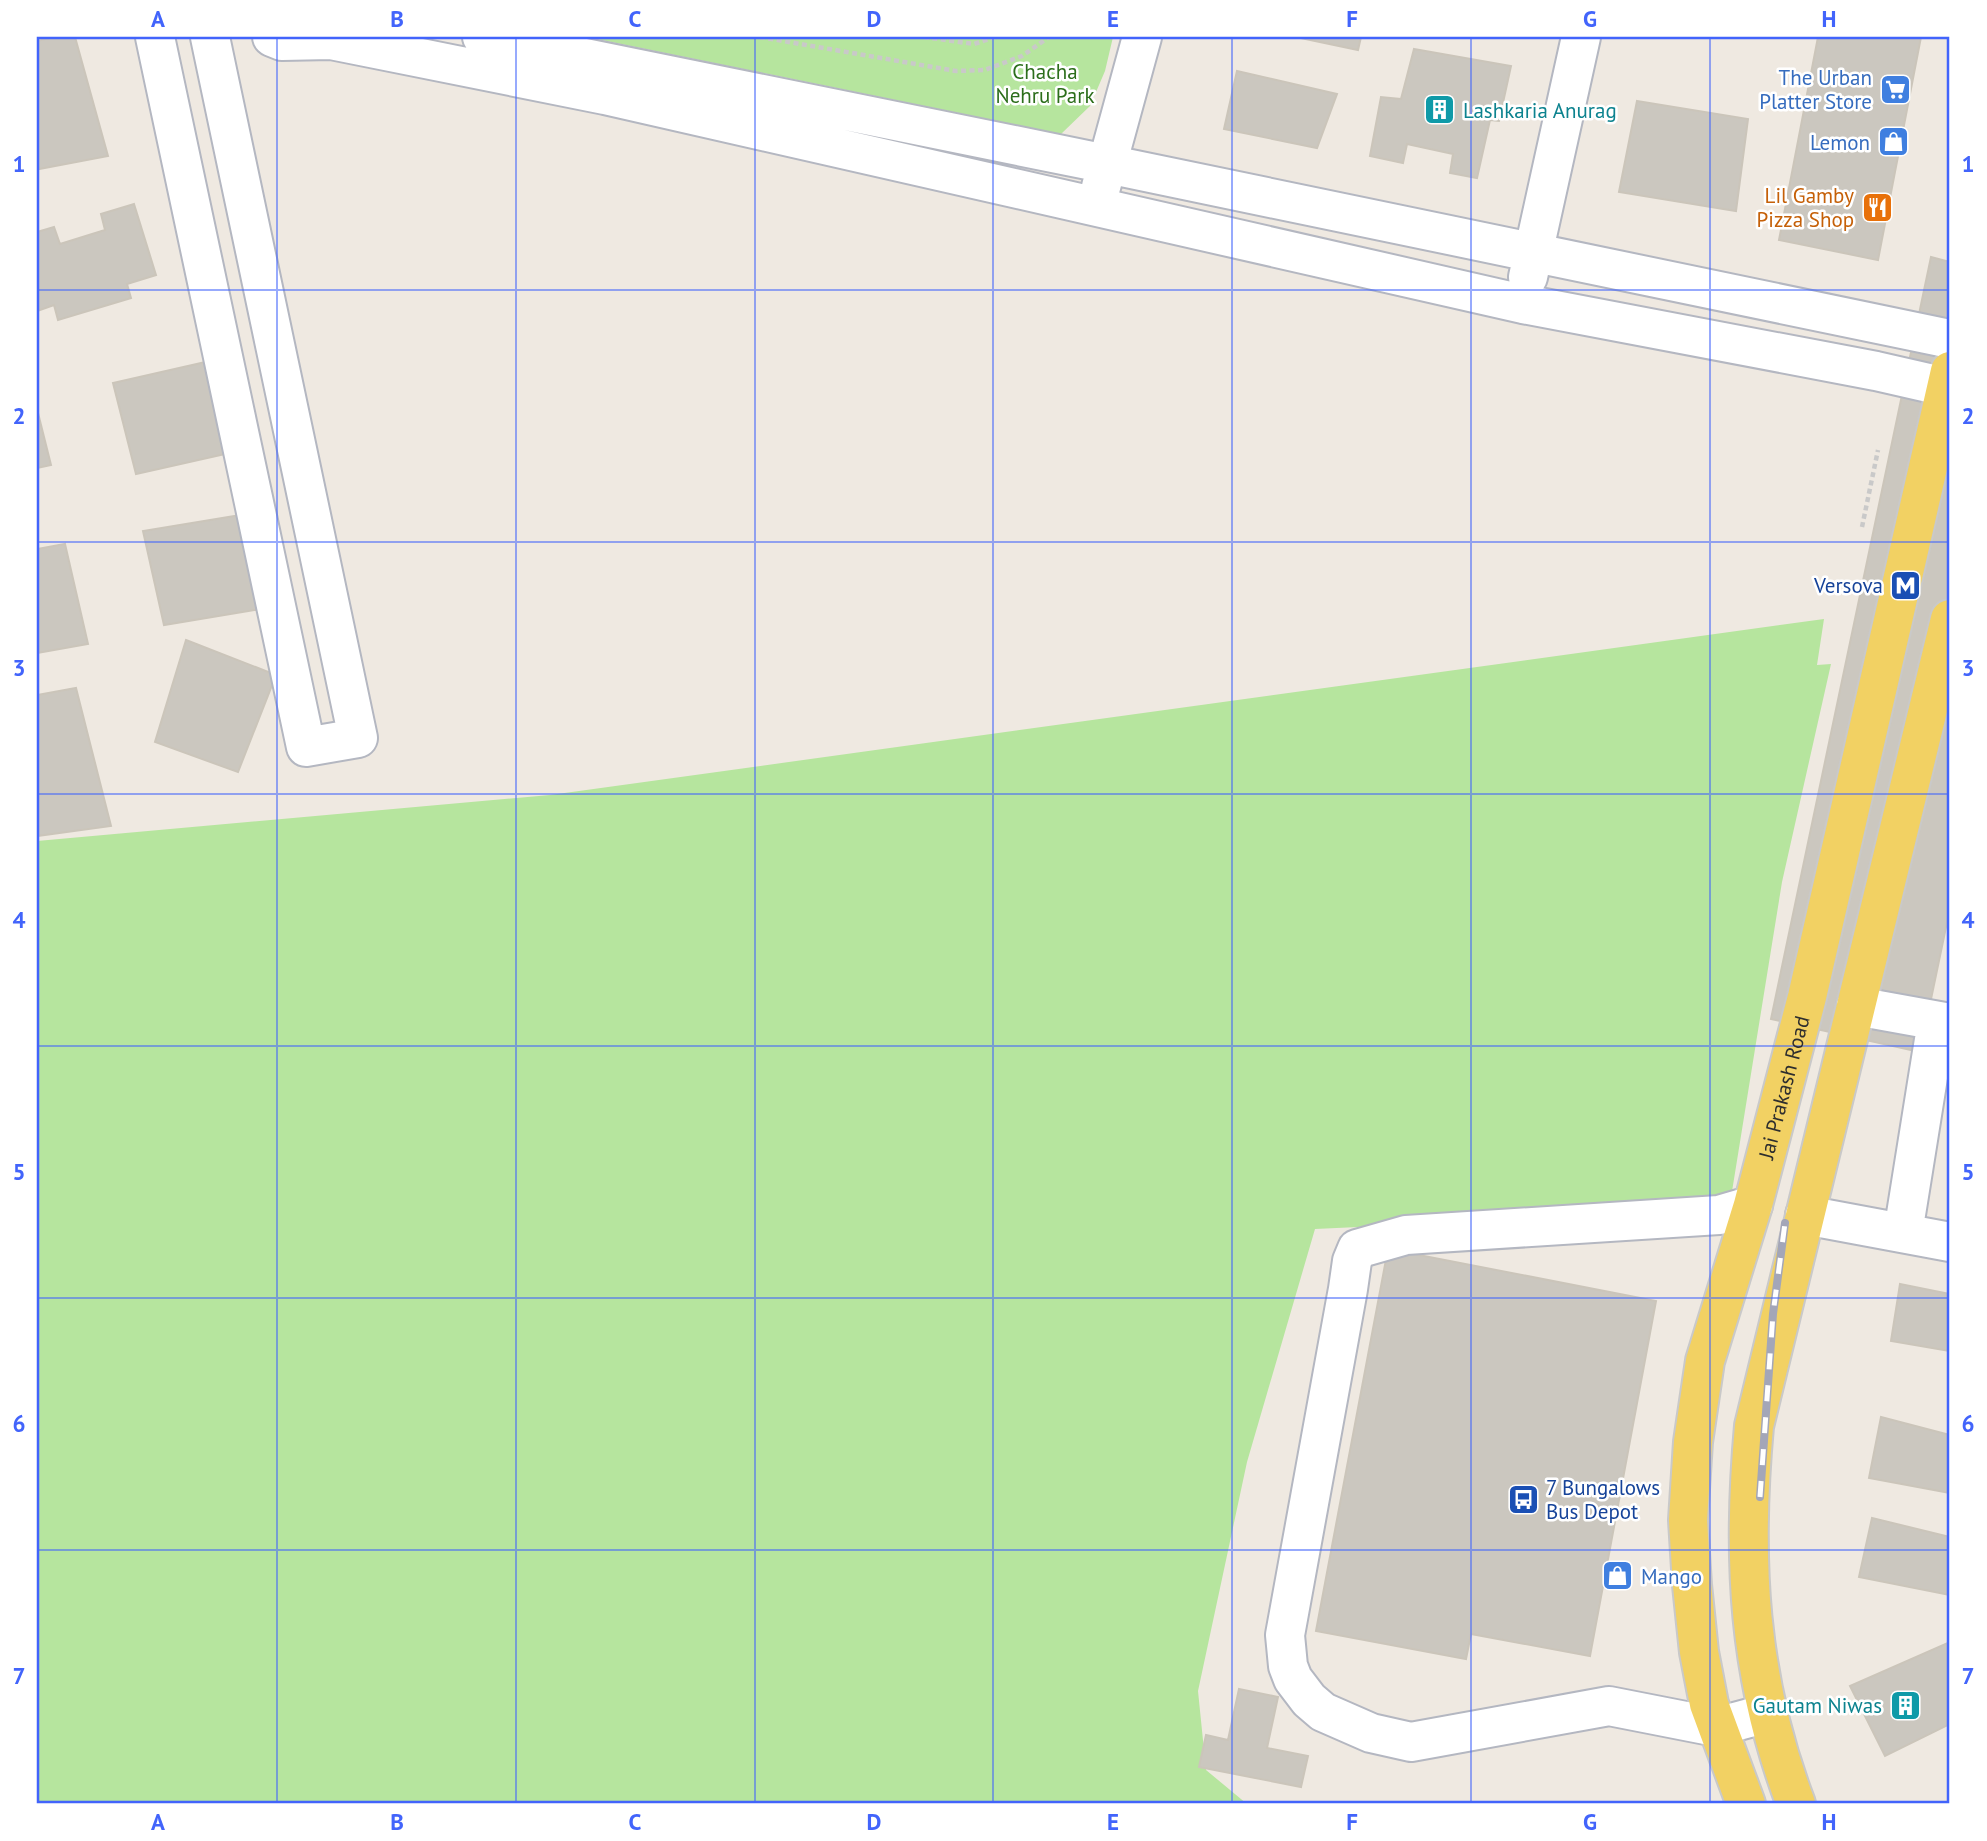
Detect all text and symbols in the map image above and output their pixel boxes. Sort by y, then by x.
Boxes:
text: A [151,4,165,33]
text: B [390,4,404,33]
text: C [629,4,642,33]
text: D [867,4,881,33]
text: E [1107,4,1119,33]
text: F [1346,4,1358,33]
text: G [1583,4,1597,33]
text: H [1822,4,1836,33]
park label: Chacha Nehru Park [996,58,1094,109]
place label: The Urban Platter Store [1759,64,1872,115]
supermarket icon: The Urban Platter Store [1878,72,1912,106]
building icon: Lashkaria Anurag [1423,93,1457,127]
place label: Lashkaria Anurag [1463,97,1617,124]
shop icon: Lemon [1876,125,1910,159]
place label: Lemon [1810,129,1870,156]
text: 1 [12,149,26,178]
text: 1 [1961,149,1975,178]
place label: Lil Gamby Pizza Shop [1757,182,1854,233]
restaurant icon: Lil Gamby Pizza Shop [1860,190,1894,224]
text: 2 [12,401,26,430]
text: 2 [1961,401,1975,430]
metro station icon: Versova [1889,568,1923,602]
place label: Versova [1813,572,1883,599]
text: 3 [12,653,26,682]
text: 3 [1961,653,1975,682]
text: 4 [12,905,26,934]
text: 4 [1961,905,1975,934]
street label: Jai Prakash Road [1752,1013,1815,1163]
text: 5 [12,1157,26,1186]
text: 5 [1961,1157,1975,1186]
text: 6 [12,1409,26,1438]
text: 6 [1961,1409,1975,1438]
place label: 7 Bungalows Bus Depot [1546,1474,1660,1525]
bus stop icon: 7 Bungalows Bus Depot [1506,1482,1540,1516]
shop icon: Mango [1601,1559,1635,1593]
place label: Mango [1641,1563,1702,1590]
text: 7 [12,1661,26,1690]
text: 7 [1961,1661,1975,1690]
building icon: Gautam Niwas [1888,1688,1922,1722]
place label: Gautam Niwas [1753,1692,1882,1719]
text: A [151,1807,165,1836]
text: B [390,1807,404,1836]
text: C [629,1807,642,1836]
text: D [867,1807,881,1836]
text: E [1107,1807,1119,1836]
text: F [1346,1807,1358,1836]
text: G [1583,1807,1597,1836]
text: H [1822,1807,1836,1836]

